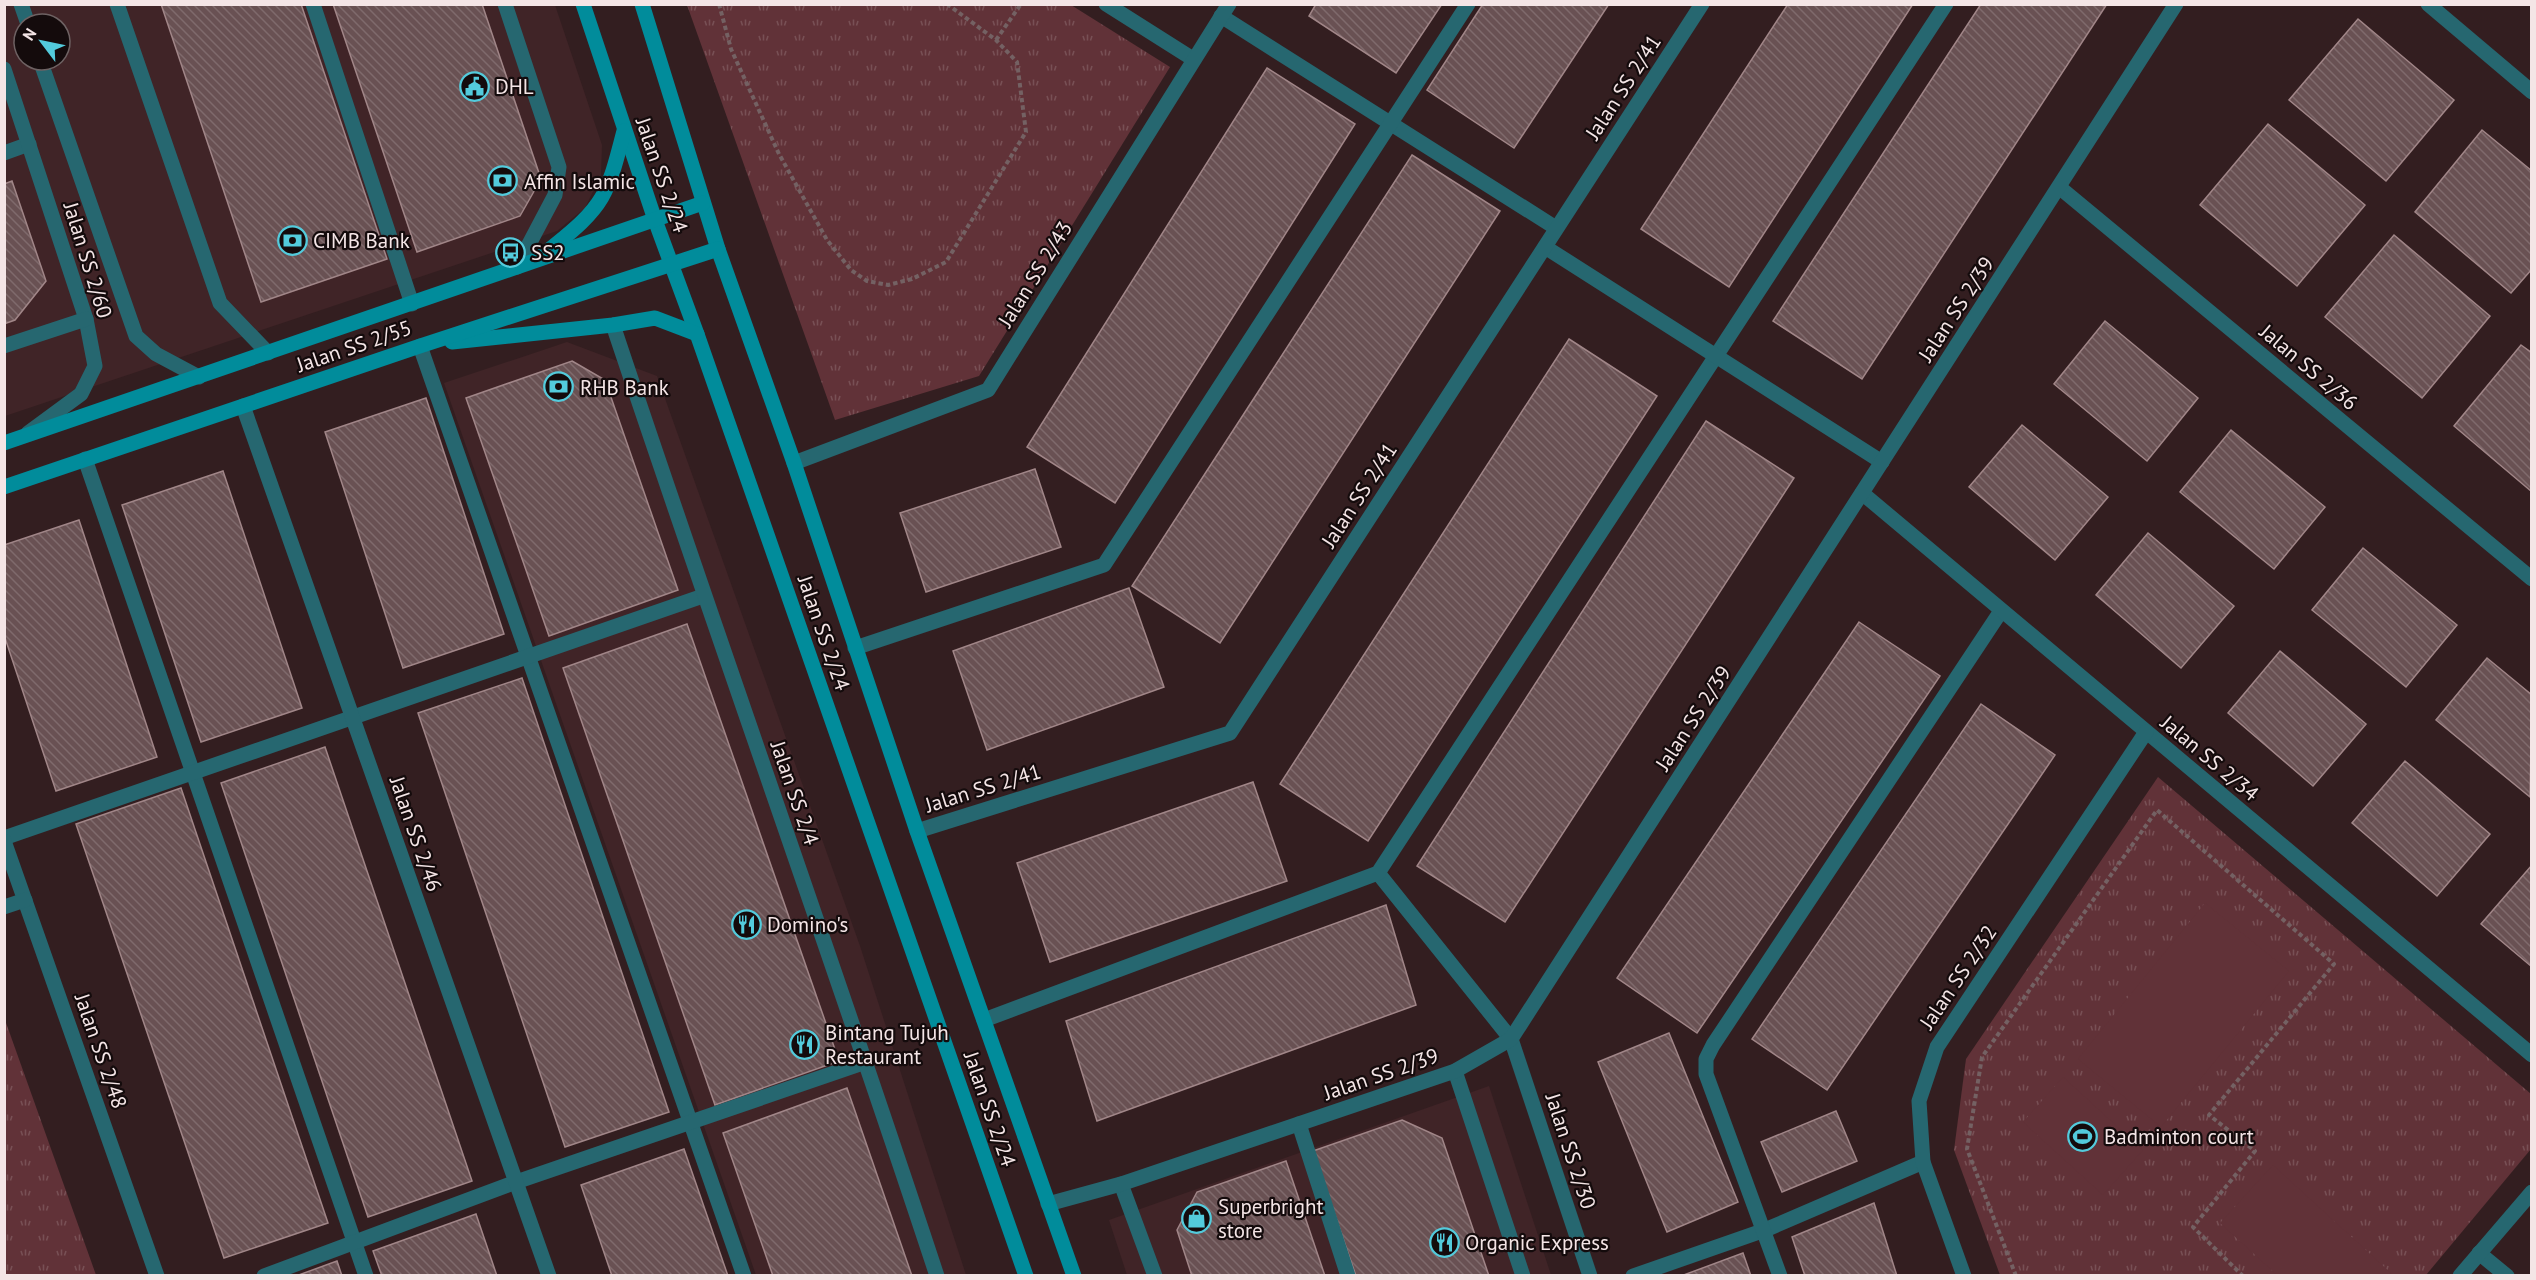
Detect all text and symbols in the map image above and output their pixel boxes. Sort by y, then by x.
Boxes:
north arrow [12,12,72,72]
text: N [18,24,41,44]
street label: Jalan SS 2/41 [1578,29,1667,145]
public building icon: DHL [458,70,490,102]
place label: DHL [495,73,534,100]
street label: Jalan SS 2/24 [629,113,694,236]
bank icon: Affin Islamic [487,165,519,197]
place label: Affin Islamic [524,168,635,195]
street label: Jalan SS 2/60 [57,198,118,321]
street label: Jalan SS 2/43 [991,216,1078,333]
bank icon: CIMB Bank [276,224,308,256]
place label: CIMB Bank [313,227,410,254]
bus stop icon: SS2 [494,236,526,268]
place label: SS2 [531,239,565,266]
street label: Jalan SS 2/39 [1911,251,2000,367]
street label: Jalan SS 2/55 [292,314,415,379]
street label: Jalan SS 2/36 [2254,317,2364,416]
bank icon: RHB Bank [543,371,575,403]
place label: RHB Bank [580,374,669,401]
street label: Jalan SS 2/41 [1314,437,1403,553]
street label: Jalan SS 2/24 [791,571,856,694]
street label: Jalan SS 2/39 [1648,660,1737,776]
street label: Jalan SS 2/34 [2155,708,2265,807]
street label: Jalan SS 2/4 [764,736,825,849]
street label: Jalan SS 2/41 [921,758,1044,819]
street label: Jalan SS 2/46 [383,772,448,895]
restaurant icon: Domino's [730,908,762,940]
place label: Domino's [767,911,848,938]
street label: Jalan SS 2/32 [1913,920,2003,1035]
street label: Jalan SS 2/48 [68,989,133,1112]
place label: Bintang Tujuh Restaurant [825,1019,949,1070]
restaurant icon: Bintang Tujuh Restaurant [788,1028,820,1060]
street label: Jalan SS 2/39 [1319,1042,1442,1107]
street label: Jalan SS 2/24 [957,1047,1022,1170]
street label: Jalan SS 2/30 [1539,1089,1602,1212]
sports icon: Badminton court [2067,1120,2099,1152]
place label: Badminton court [2104,1123,2254,1150]
place label: Superbright store [1218,1193,1324,1244]
shop icon: Superbright store [1181,1202,1213,1234]
restaurant icon: Organic Express [1428,1226,1460,1258]
place label: Organic Express [1465,1229,1609,1256]

